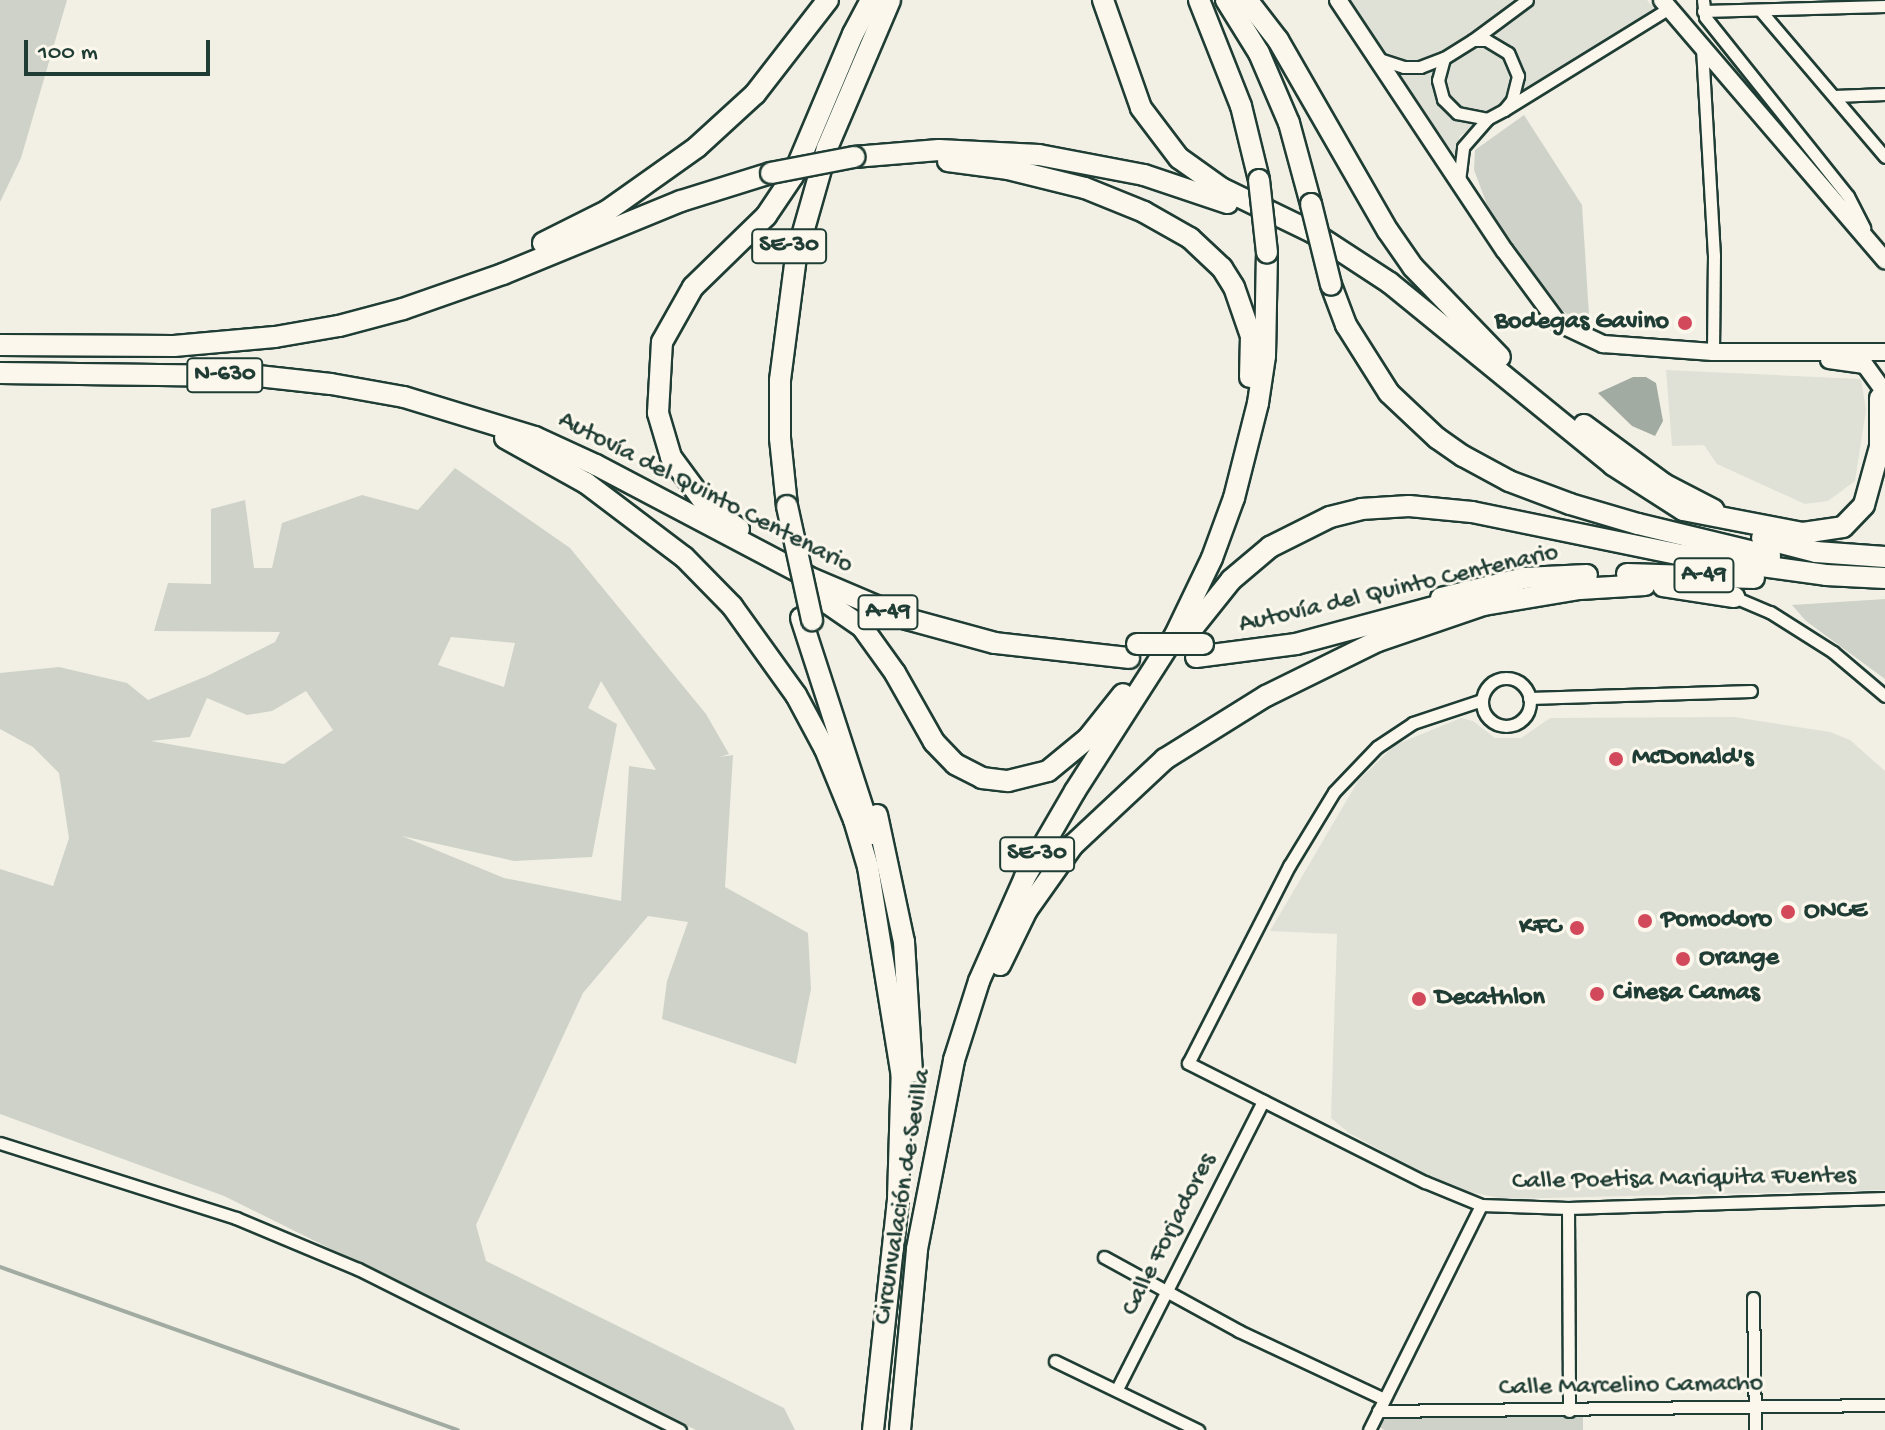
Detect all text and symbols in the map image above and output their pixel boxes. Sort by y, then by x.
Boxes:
scale bar [28,24,214,74]
text: 100 m [38,39,98,68]
road number: SE-30 [751,226,827,266]
place label: Bodegas Gavino [1495,307,1669,339]
marker: Bodegas Gavino [1676,314,1694,332]
road number: N-630 [185,355,265,395]
street label: Autovía del Quinto Centenario [552,406,858,582]
street label: Autovía del Quinto Centenario [1236,538,1562,642]
road number: A-49 [1672,555,1736,595]
road number: A-49 [856,592,920,632]
place label: McDonald's [1632,743,1753,775]
marker: McDonald's [1607,750,1625,768]
road number: SE-30 [999,834,1075,874]
place label: ONCE [1804,896,1867,928]
marker: ONCE [1779,903,1797,921]
place label: Pomodoro [1661,905,1772,937]
place label: KFC [1519,912,1561,944]
marker: Pomodoro [1636,912,1654,930]
marker: KFC [1568,919,1586,937]
place label: Orange [1699,943,1779,975]
marker: Orange [1674,950,1692,968]
place label: Cinesa Camas [1613,978,1760,1010]
place label: Decathlon [1435,983,1545,1015]
marker: Cinesa Camas [1588,985,1606,1003]
marker: Decathlon [1410,990,1428,1008]
street label: Circunvalación de Sevilla [868,1067,940,1327]
street label: Calle Forjadores [1116,1148,1224,1322]
street label: Calle Poetisa Mariquita Fuentes [1512,1161,1856,1199]
street label: Calle Marcelino Camacho [1498,1369,1764,1405]

